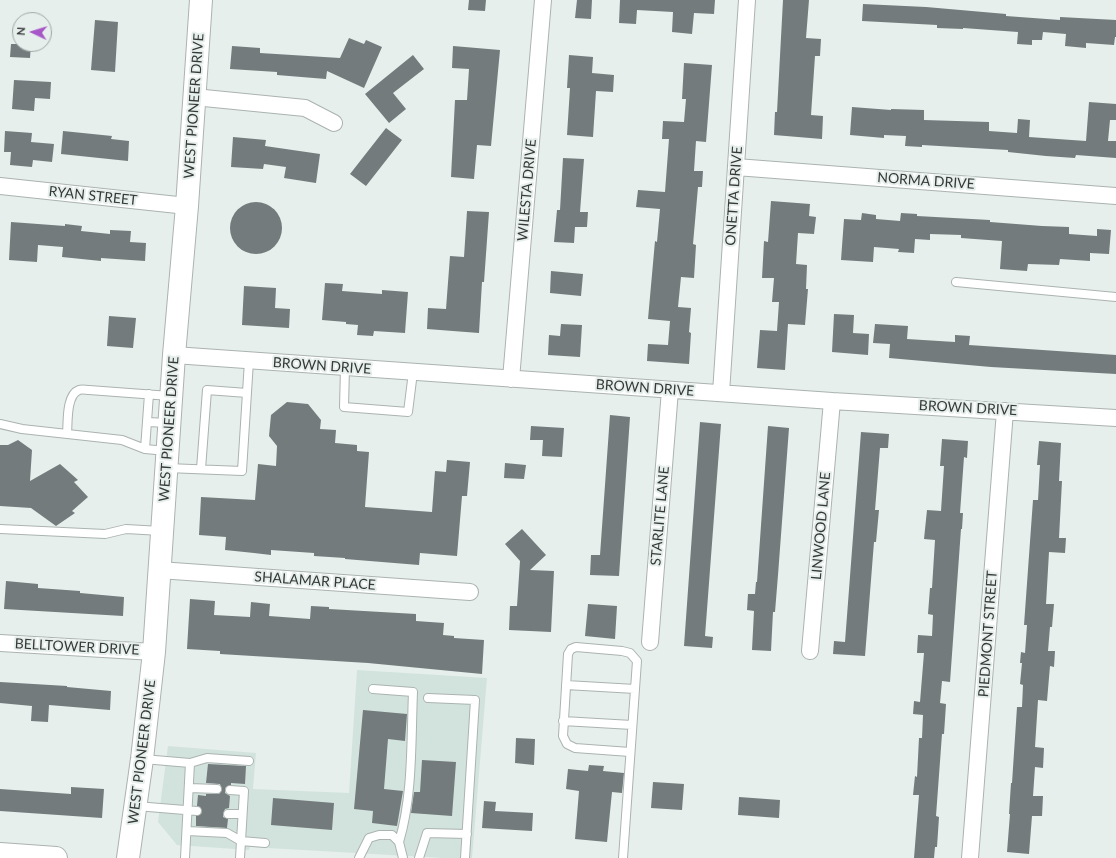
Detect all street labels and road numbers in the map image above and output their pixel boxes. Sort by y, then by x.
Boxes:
street label: WEST PIONEER DRIVE [181,33,207,179]
street label: WILESTA DRIVE [514,138,540,242]
street label: ONETTA DRIVE [722,146,746,246]
street label: NORMA DRIVE [877,169,975,193]
street label: RYAN STREET [48,183,138,209]
street label: BROWN DRIVE [272,354,372,378]
street label: WEST PIONEER DRIVE [156,356,182,502]
street label: BROWN DRIVE [595,376,695,400]
street label: BROWN DRIVE [918,397,1018,419]
street label: STARLITE LANE [647,466,673,566]
street label: LINWOOD LANE [808,471,834,581]
street label: SHALAMAR PLACE [254,568,376,594]
street label: PIEDMONT STREET [975,570,1001,698]
street label: BELLTOWER DRIVE [14,635,140,659]
street label: WEST PIONEER DRIVE [125,679,159,825]

